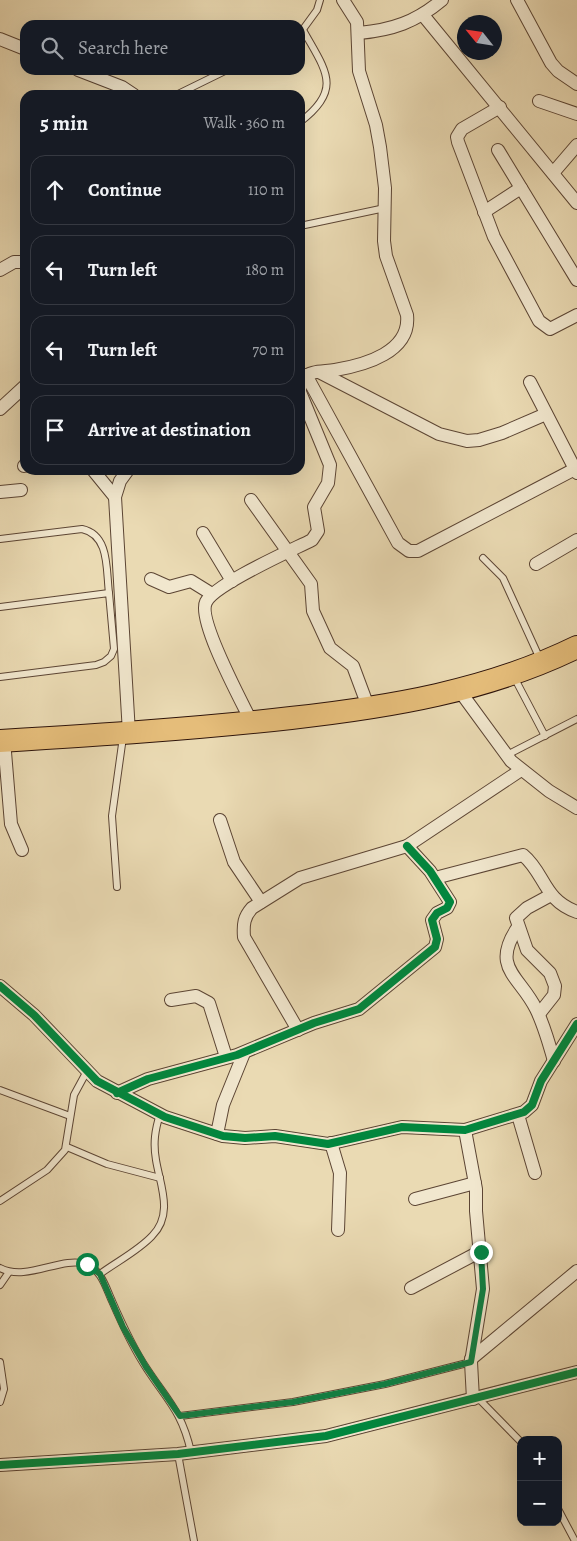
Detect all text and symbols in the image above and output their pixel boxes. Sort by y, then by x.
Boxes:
north arrow [457,15,502,60]
search box [20,20,305,75]
icon: search [38,34,66,62]
text: Search here [78,35,168,61]
text: 5 min [40,109,88,137]
text: Walk · 360 m [203,112,285,134]
icon: ahead [41,176,69,204]
text: Continue [88,177,162,203]
text: 110 m [248,179,284,201]
icon: left [41,256,69,284]
text: Turn left [88,257,157,283]
text: 180 m [246,259,284,281]
icon: left [41,336,69,364]
text: Turn left [88,337,157,363]
text: 70 m [252,339,284,361]
icon: arrive [41,416,69,444]
text: Arrive at destination [88,417,251,443]
route end [470,1241,493,1264]
route start [76,1253,99,1276]
map controls [517,1436,562,1526]
button: + [517,1436,562,1481]
button: − [517,1481,562,1526]

